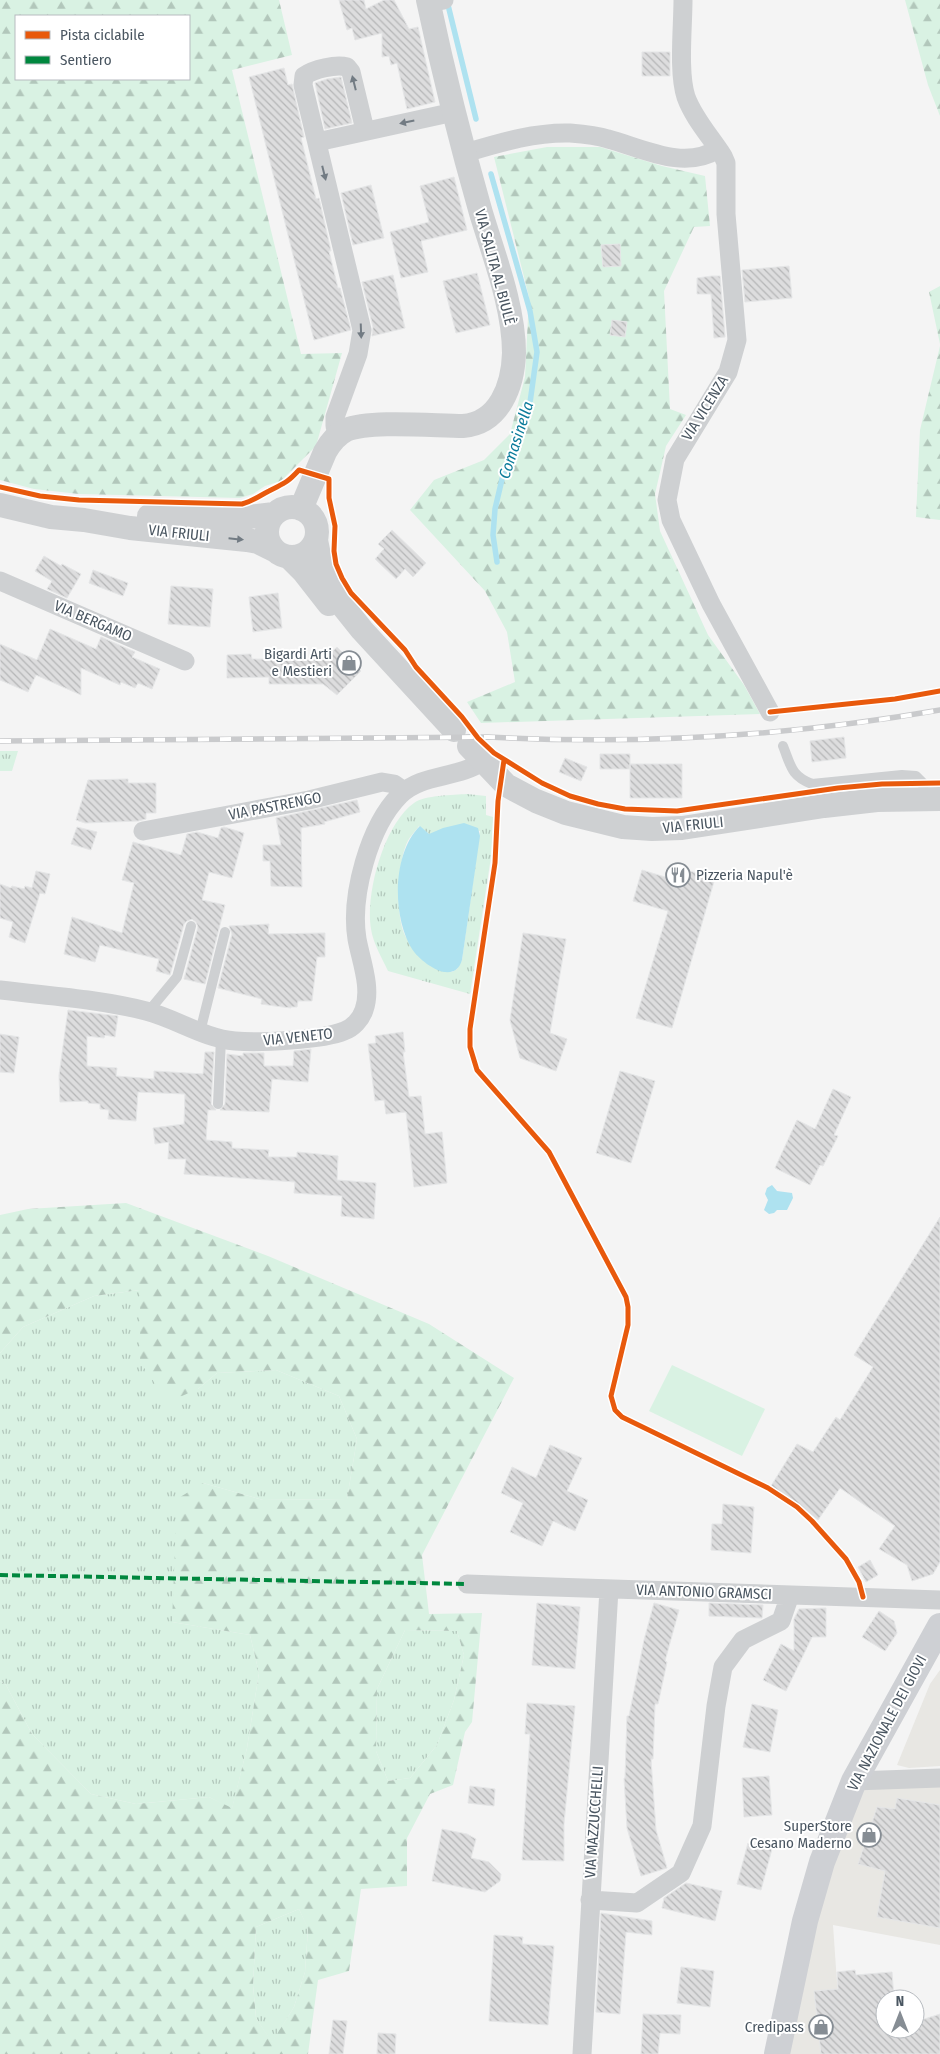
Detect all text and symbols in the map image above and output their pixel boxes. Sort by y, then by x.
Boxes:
legend [15,15,190,80]
text: Pista ciclabile [60,26,145,44]
text: Sentiero [60,51,112,69]
one-way arrow [350,75,358,90]
one-way arrow [398,118,414,126]
one-way arrow [320,165,328,180]
street label: VIA SALITA AL BIULÈ [471,207,519,327]
one-way arrow [358,323,366,339]
street label: VIA VICENZA [678,372,732,444]
water label: Comasinella [495,399,537,481]
street label: VIA FRIULI [148,521,210,545]
one-way arrow [229,535,245,543]
street label: VIA BERGAMO [51,597,135,645]
place label: Bigardi Arti e Mestieri [264,645,332,680]
shop icon: Bigardi Arti e Mestieri [336,650,362,676]
street label: VIA PASTRENGO [227,788,323,824]
street label: VIA FRIULI [662,813,724,837]
restaurant icon: Pizzeria Napul'è [665,862,691,888]
place label: Pizzeria Napul'è [696,866,793,884]
street label: VIA VENETO [262,1024,334,1050]
street label: VIA ANTONIO GRAMSCI [636,1581,772,1603]
street label: VIA NAZIONALE DEI GIOVI [844,1652,930,1794]
street label: VIA MAZZUCCHELLI [581,1765,607,1879]
place label: SuperStore Cesano Maderno [750,1817,852,1852]
shop icon: SuperStore Cesano Maderno [856,1822,882,1848]
north arrow [875,1989,925,2039]
text: N [896,1993,904,2010]
shop icon: Credipass [808,2014,834,2040]
place label: Credipass [745,2018,804,2036]

